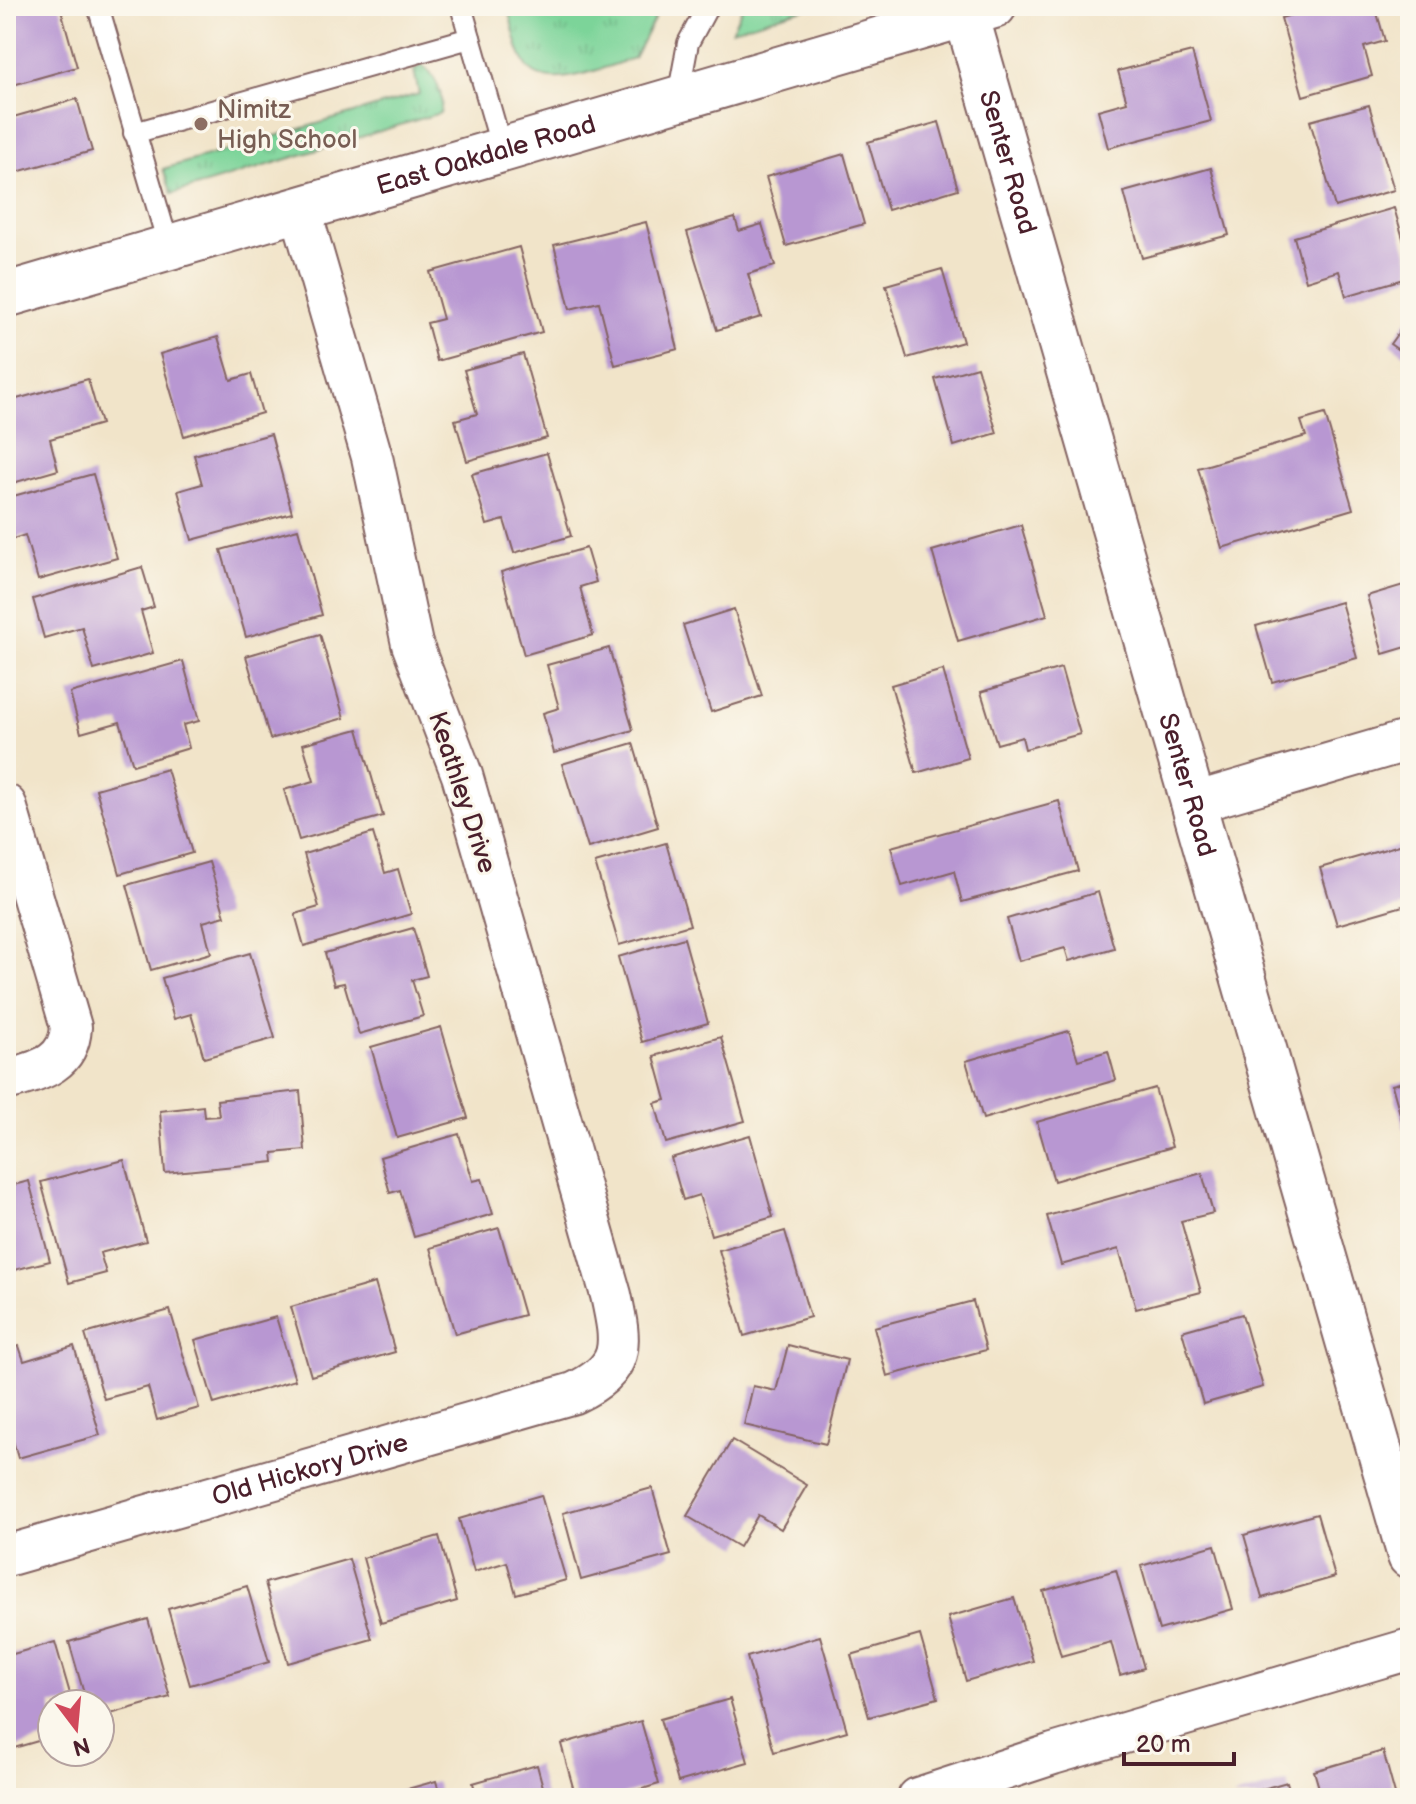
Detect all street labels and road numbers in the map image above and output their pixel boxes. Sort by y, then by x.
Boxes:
street label: Senter Road [972,87,1043,238]
street label: East Oakdale Road [373,109,600,203]
street label: Keathley Drive [421,708,502,877]
street label: Senter Road [1151,710,1222,860]
street label: Old Hickory Drive [209,1427,412,1513]

